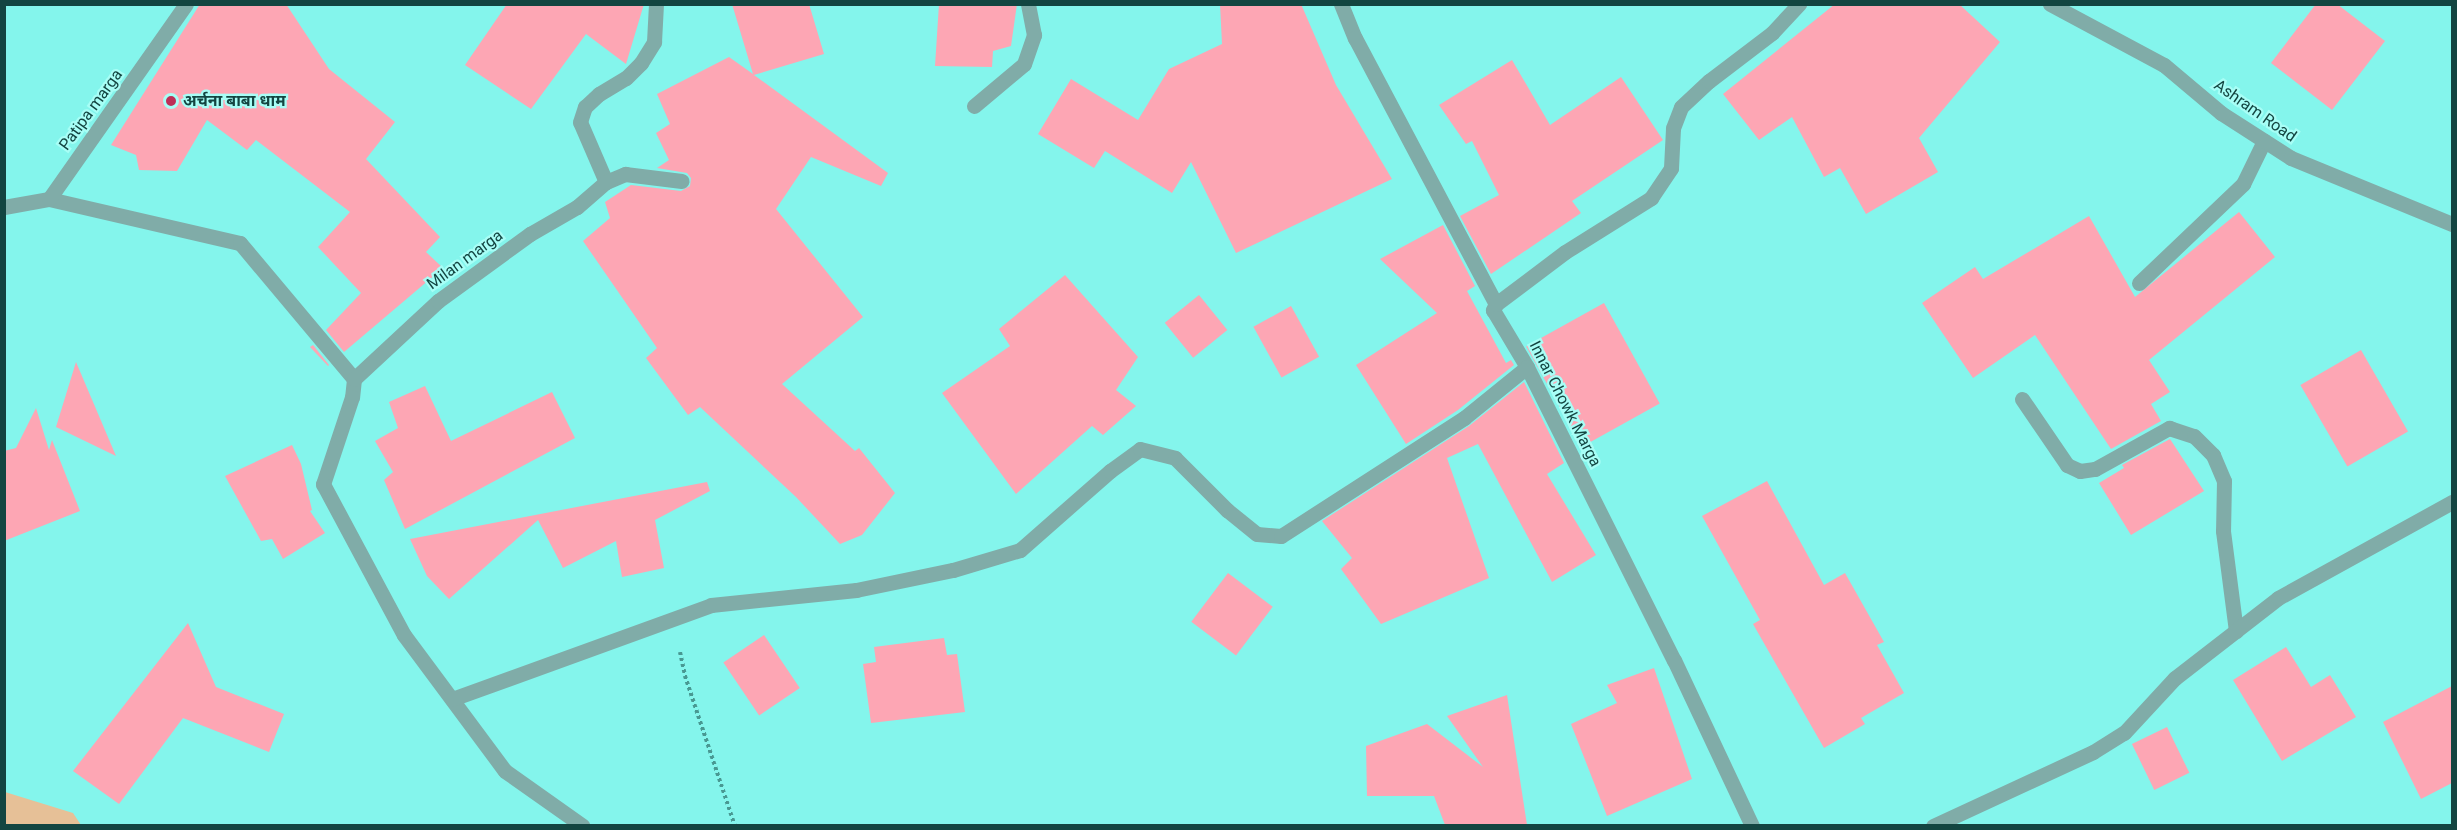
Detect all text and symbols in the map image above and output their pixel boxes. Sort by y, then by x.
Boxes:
street label: Patipa marga [55,66,127,154]
street label: Ashram Road [2210,76,2300,146]
place label: अर्चना बाबा धाम [183,91,286,111]
marker: अर्चना बाबा धाम [164,94,178,108]
street label: Milan marga [423,226,507,294]
street label: Innar Chowk Marga [1525,338,1605,470]

